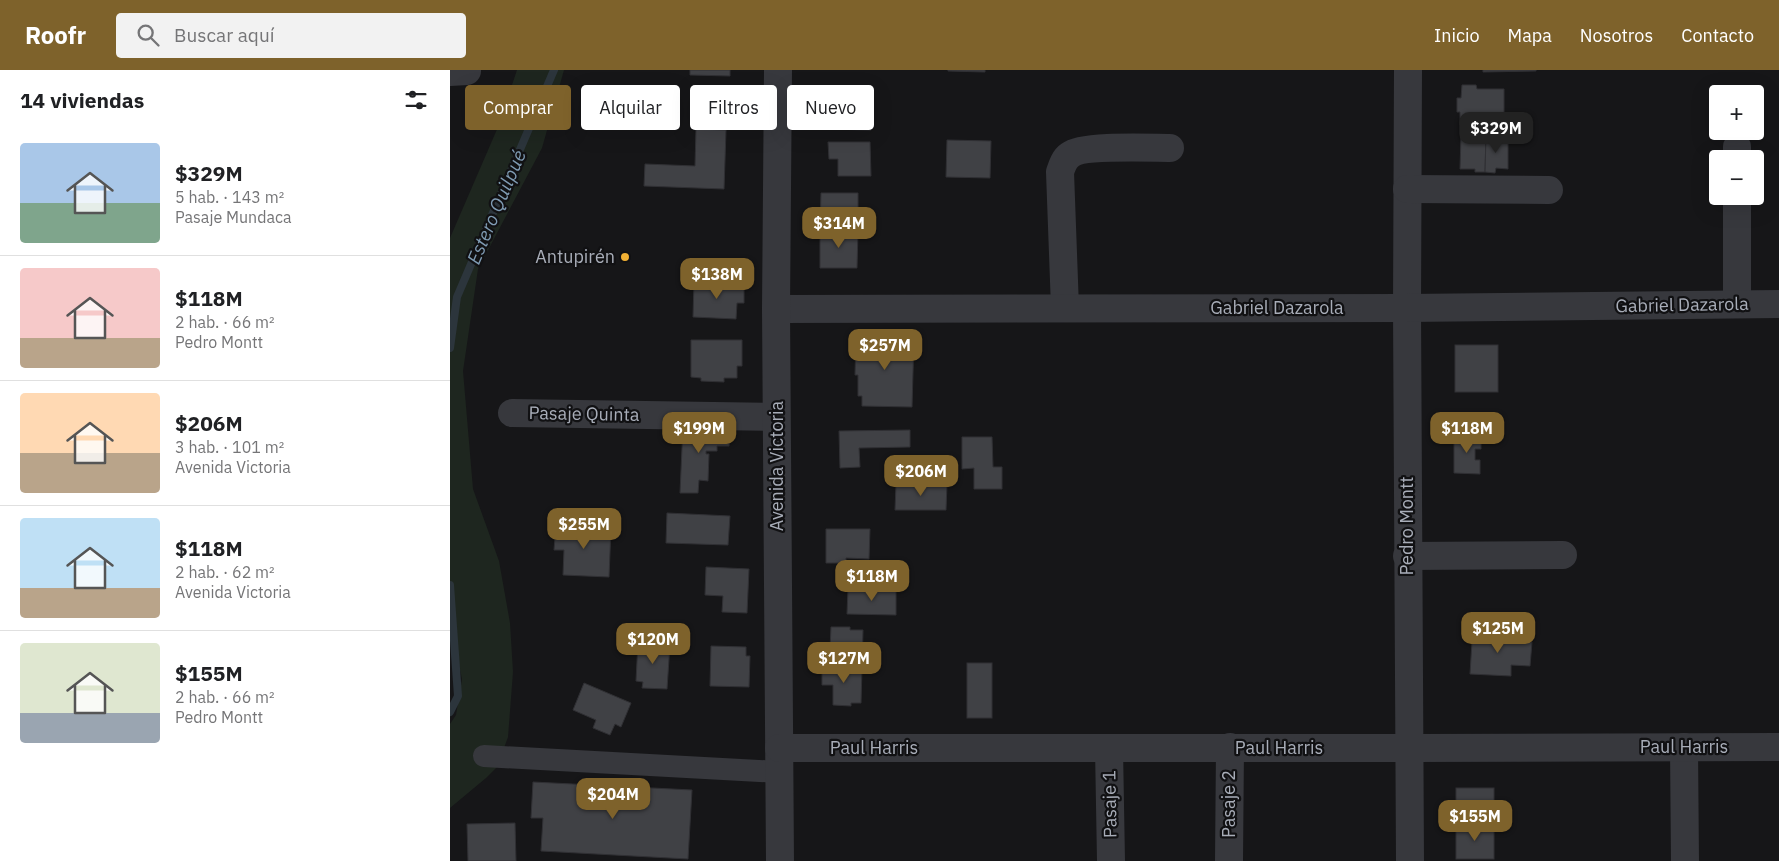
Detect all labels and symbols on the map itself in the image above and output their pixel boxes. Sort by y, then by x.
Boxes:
pin: $329M [1461,112,1531,154]
water label: Estero Quilpué [461,146,531,268]
pin: $314M [804,206,874,249]
place label: Antupirén [535,245,615,268]
marker: Antupirén [619,251,631,263]
pin: $138M [682,258,752,300]
street label: Gabriel Dazarola [1615,292,1749,317]
street label: Gabriel Dazarola [1210,296,1344,319]
pin: $257M [850,328,920,371]
street label: Avenida Victoria [765,400,788,531]
street label: Pasaje Quinta [528,401,640,426]
pin: $199M [664,412,734,454]
pin: $118M [1432,412,1502,454]
pin: $206M [886,454,956,497]
street label: Pedro Montt [1395,476,1418,576]
pin: $255M [549,508,619,550]
pin: $118M [837,560,907,602]
pin: $125M [1463,612,1533,654]
pin: $120M [618,622,688,665]
pin: $127M [809,642,879,684]
street label: Paul Harris [1640,735,1728,758]
street label: Paul Harris [830,736,918,759]
street label: Paul Harris [1235,736,1323,759]
street label: Pasaje 1 [1097,770,1122,838]
street label: Pasaje 2 [1217,770,1240,838]
pin: $204M [578,778,648,820]
pin: $155M [1440,800,1510,842]

